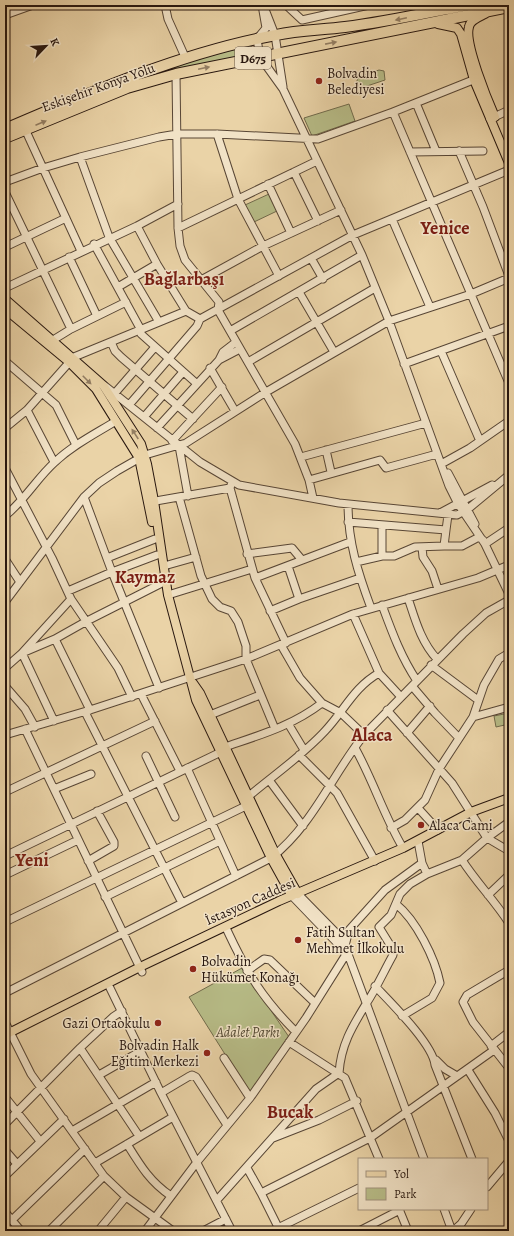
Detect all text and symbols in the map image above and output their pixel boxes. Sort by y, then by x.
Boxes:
one-way arrow [395,16,407,22]
north arrow [26,26,66,66]
text: K [46,36,63,49]
one-way arrow [325,40,337,46]
road number: D675 [235,47,271,69]
street label: Eskişehir Konya Yolu [39,58,158,117]
place label: Bolvadin Belediyesi [327,64,385,99]
one-way arrow [197,65,210,71]
marker: Bolvadin Belediyesi [314,76,324,86]
one-way arrow [35,119,47,125]
district label: Yenice [419,216,470,240]
district label: Bağlarbaşı [144,267,224,291]
one-way arrow [82,375,92,385]
one-way arrow [131,429,139,439]
district label: Kaymaz [115,565,175,589]
district label: Alaca [351,723,393,747]
place label: Alaca Cami [428,816,493,835]
marker: Alaca Cami [416,820,426,830]
district label: Yeni [14,848,49,872]
street label: İstasyon Caddesi [202,873,298,930]
place label: Fatih Sultan Mehmet İlkokulu [306,923,405,958]
marker: Fatih Sultan Mehmet İlkokulu [293,935,303,945]
place label: Bolvadin Hükümet Konağı [201,952,300,987]
marker: Bolvadin Hükümet Konağı [188,964,198,974]
place label: Gazi Ortaokulu [62,1014,150,1033]
marker: Gazi Ortaokulu [153,1018,163,1028]
park label: Adalet Parkı [215,1023,280,1042]
place label: Bolvadin Halk Eğitim Merkezi [111,1036,199,1071]
marker: Bolvadin Halk Eğitim Merkezi [202,1048,212,1058]
district label: Bucak [267,1100,314,1124]
legend [358,1158,488,1210]
text: Yol [393,1166,409,1182]
text: Park [394,1186,417,1202]

